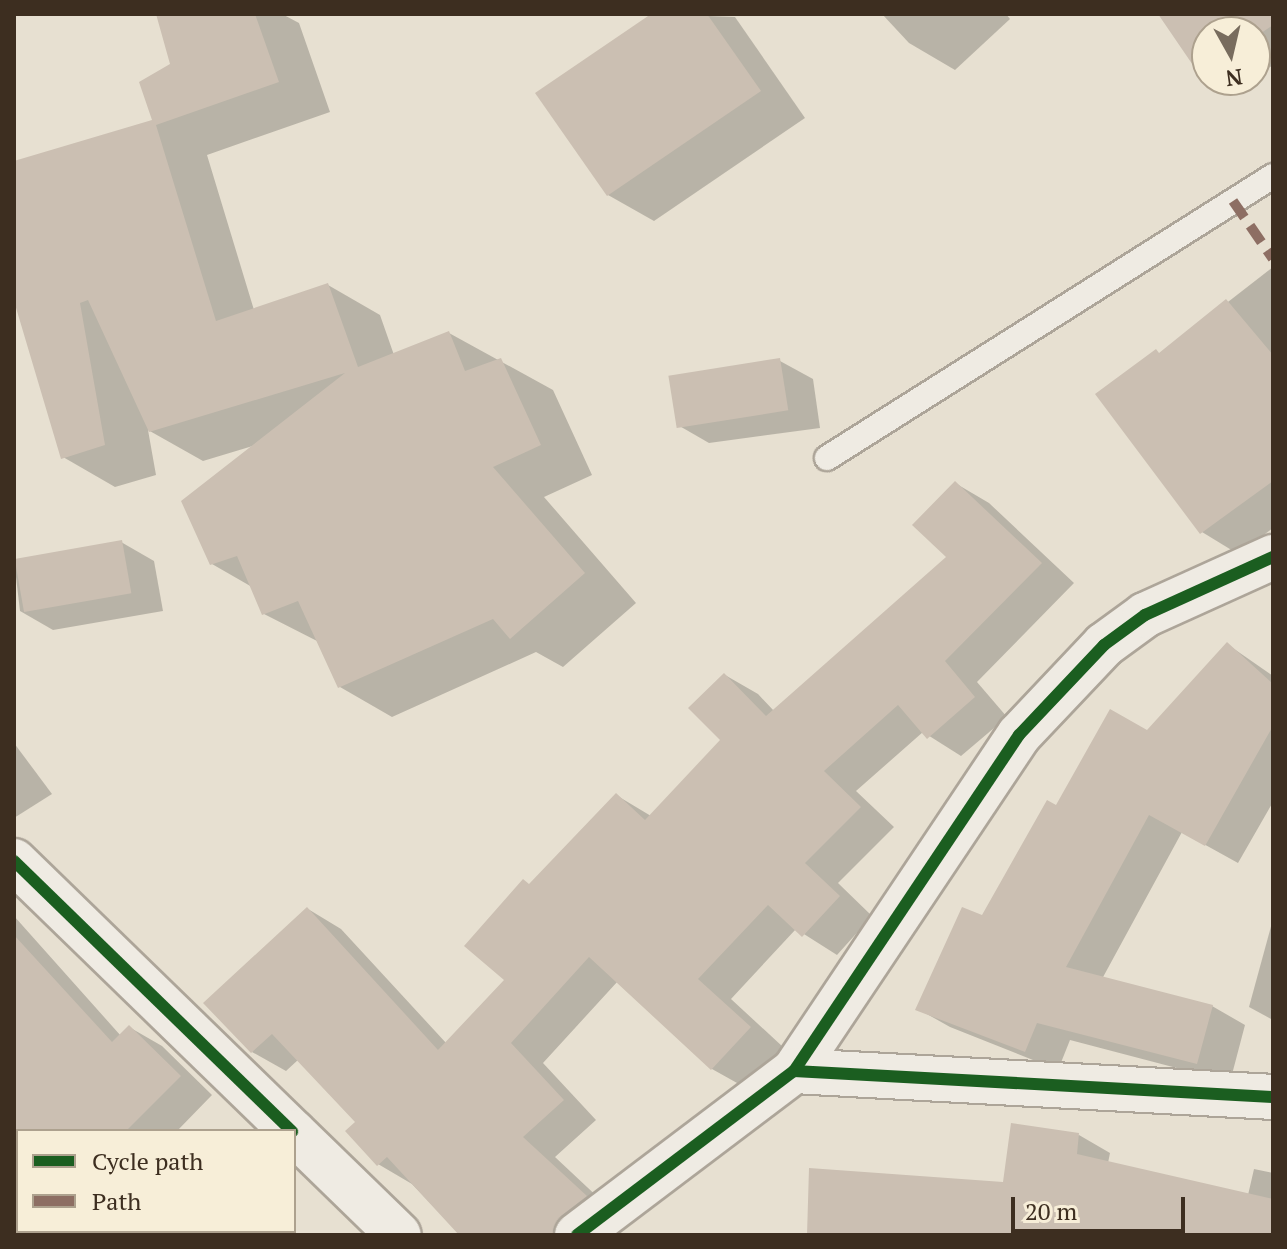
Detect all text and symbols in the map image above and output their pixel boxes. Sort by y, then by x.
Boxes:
north arrow [1191,16,1271,96]
text: N [1224,63,1244,94]
legend [16,1129,296,1233]
text: Cycle path [92,1145,203,1177]
scale bar [1015,1181,1189,1231]
text: Path [92,1185,141,1217]
text: 20 m [1025,1195,1077,1227]

